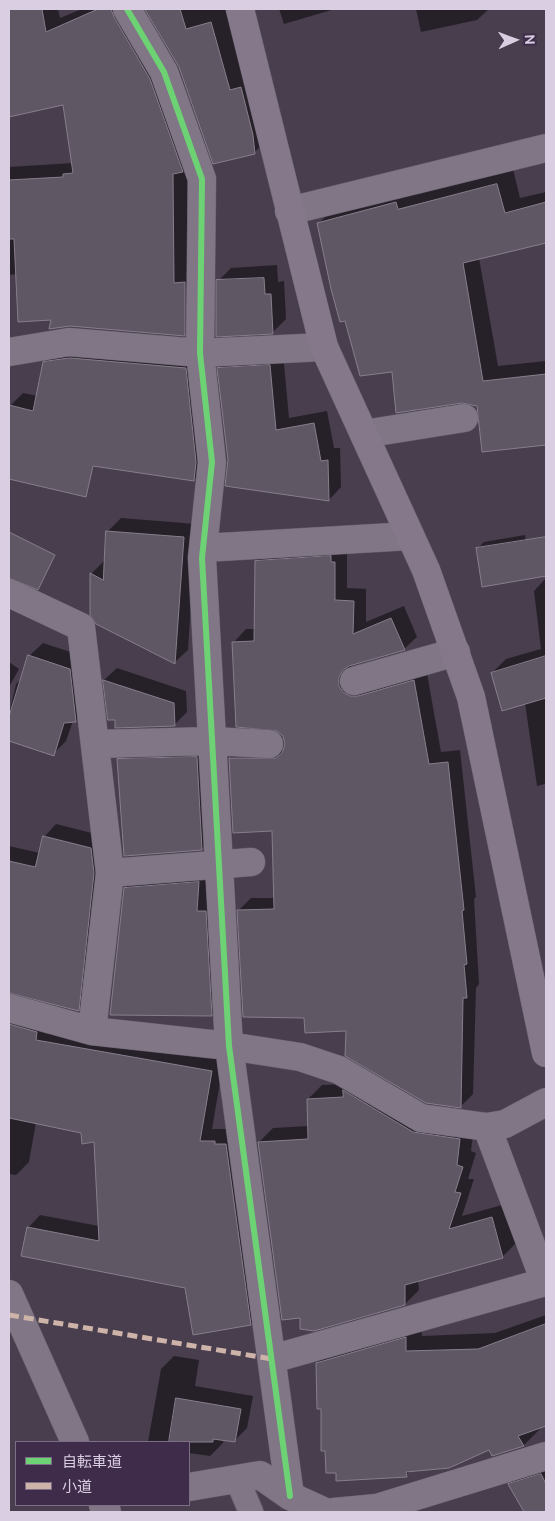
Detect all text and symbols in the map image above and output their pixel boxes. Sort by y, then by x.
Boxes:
north arrow [490,15,540,65]
text: N [522,34,538,45]
legend [15,1441,190,1506]
text: 自転車道 [62,1453,122,1470]
text: 小道 [62,1478,92,1495]

